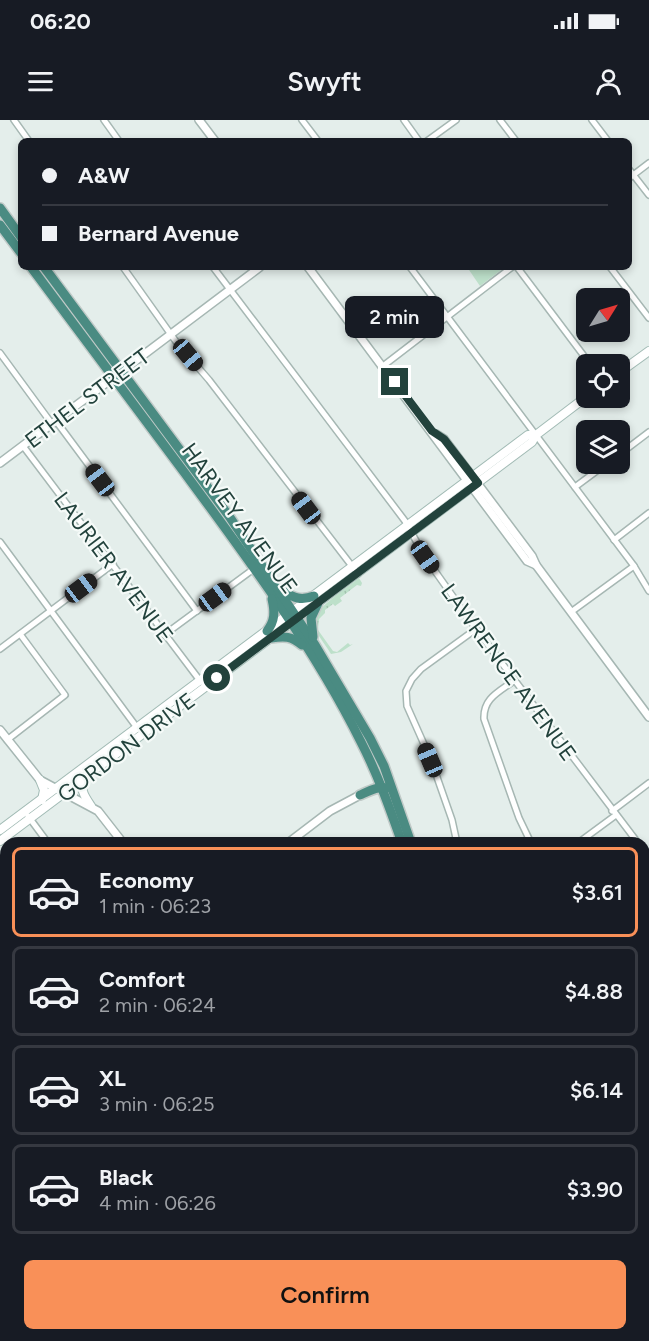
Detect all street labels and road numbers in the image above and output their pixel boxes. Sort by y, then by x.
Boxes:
street label: ETHEL STREET [20,343,155,454]
street label: HARVEY AVENUE [176,438,303,599]
street label: LAURIER AVENUE [48,487,179,648]
street label: LAWRENCE AVENUE [435,578,582,766]
street label: GORDON DRIVE [52,687,200,808]

